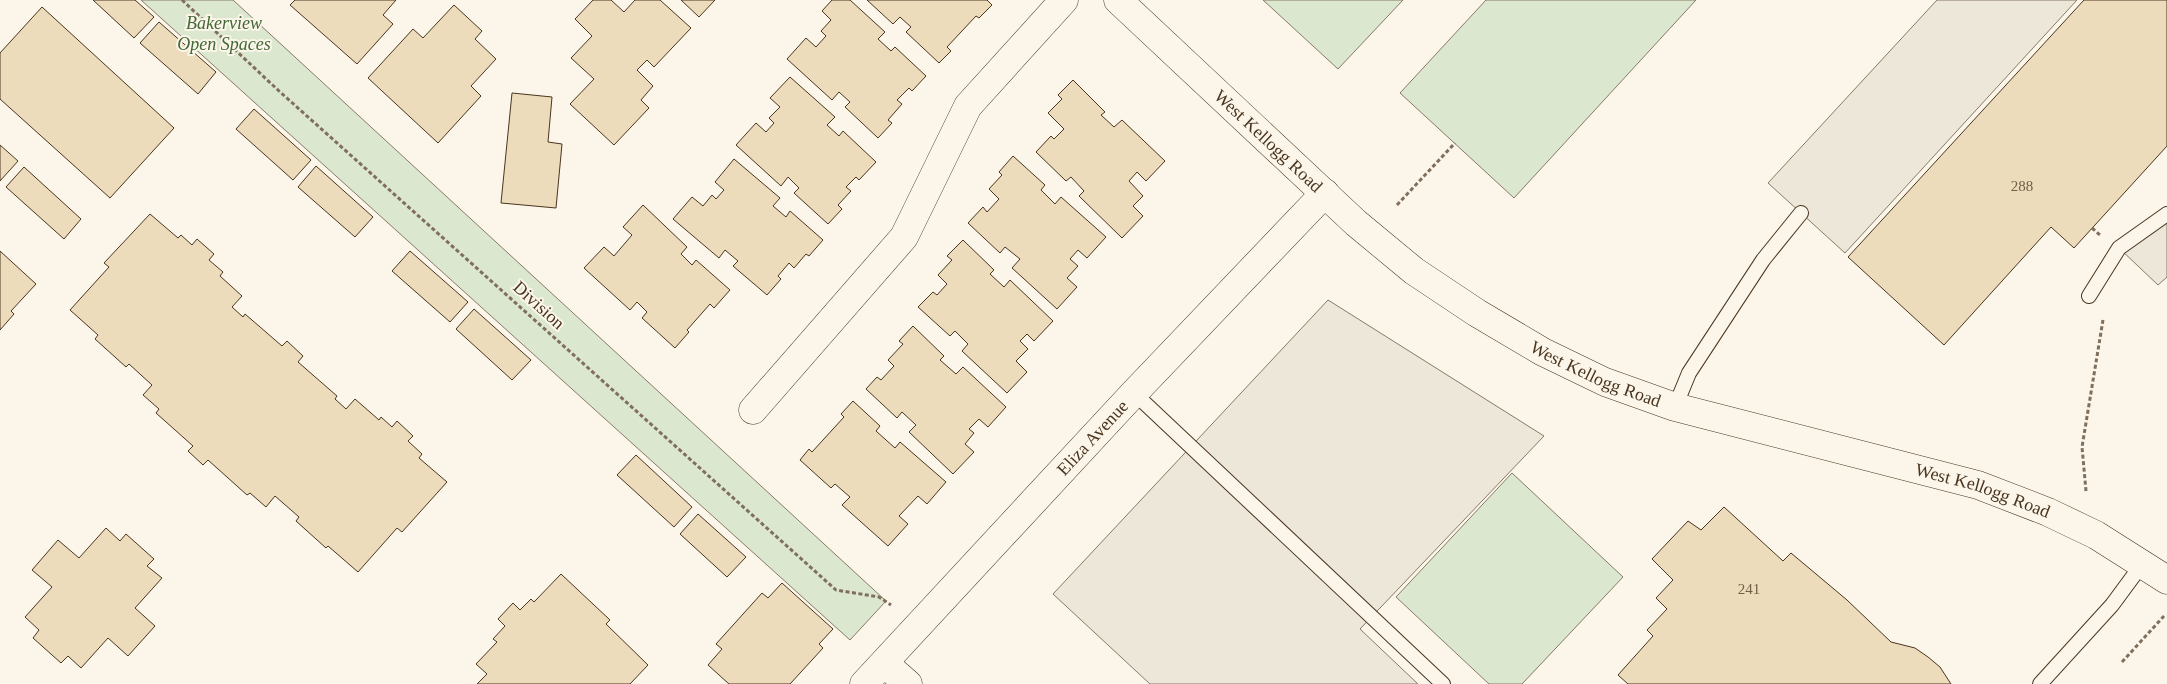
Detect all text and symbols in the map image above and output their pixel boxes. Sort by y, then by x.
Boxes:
park label: Bakerview Open Spaces [177,13,271,54]
street label: West Kellogg Road [1210,85,1326,196]
house number: 288 [2011,178,2033,194]
street label: Division [509,277,569,333]
street label: West Kellogg Road [1527,337,1664,411]
street label: Eliza Avenue [1053,396,1132,479]
street label: West Kellogg Road [1913,459,2053,522]
house number: 241 [1738,581,1760,597]

